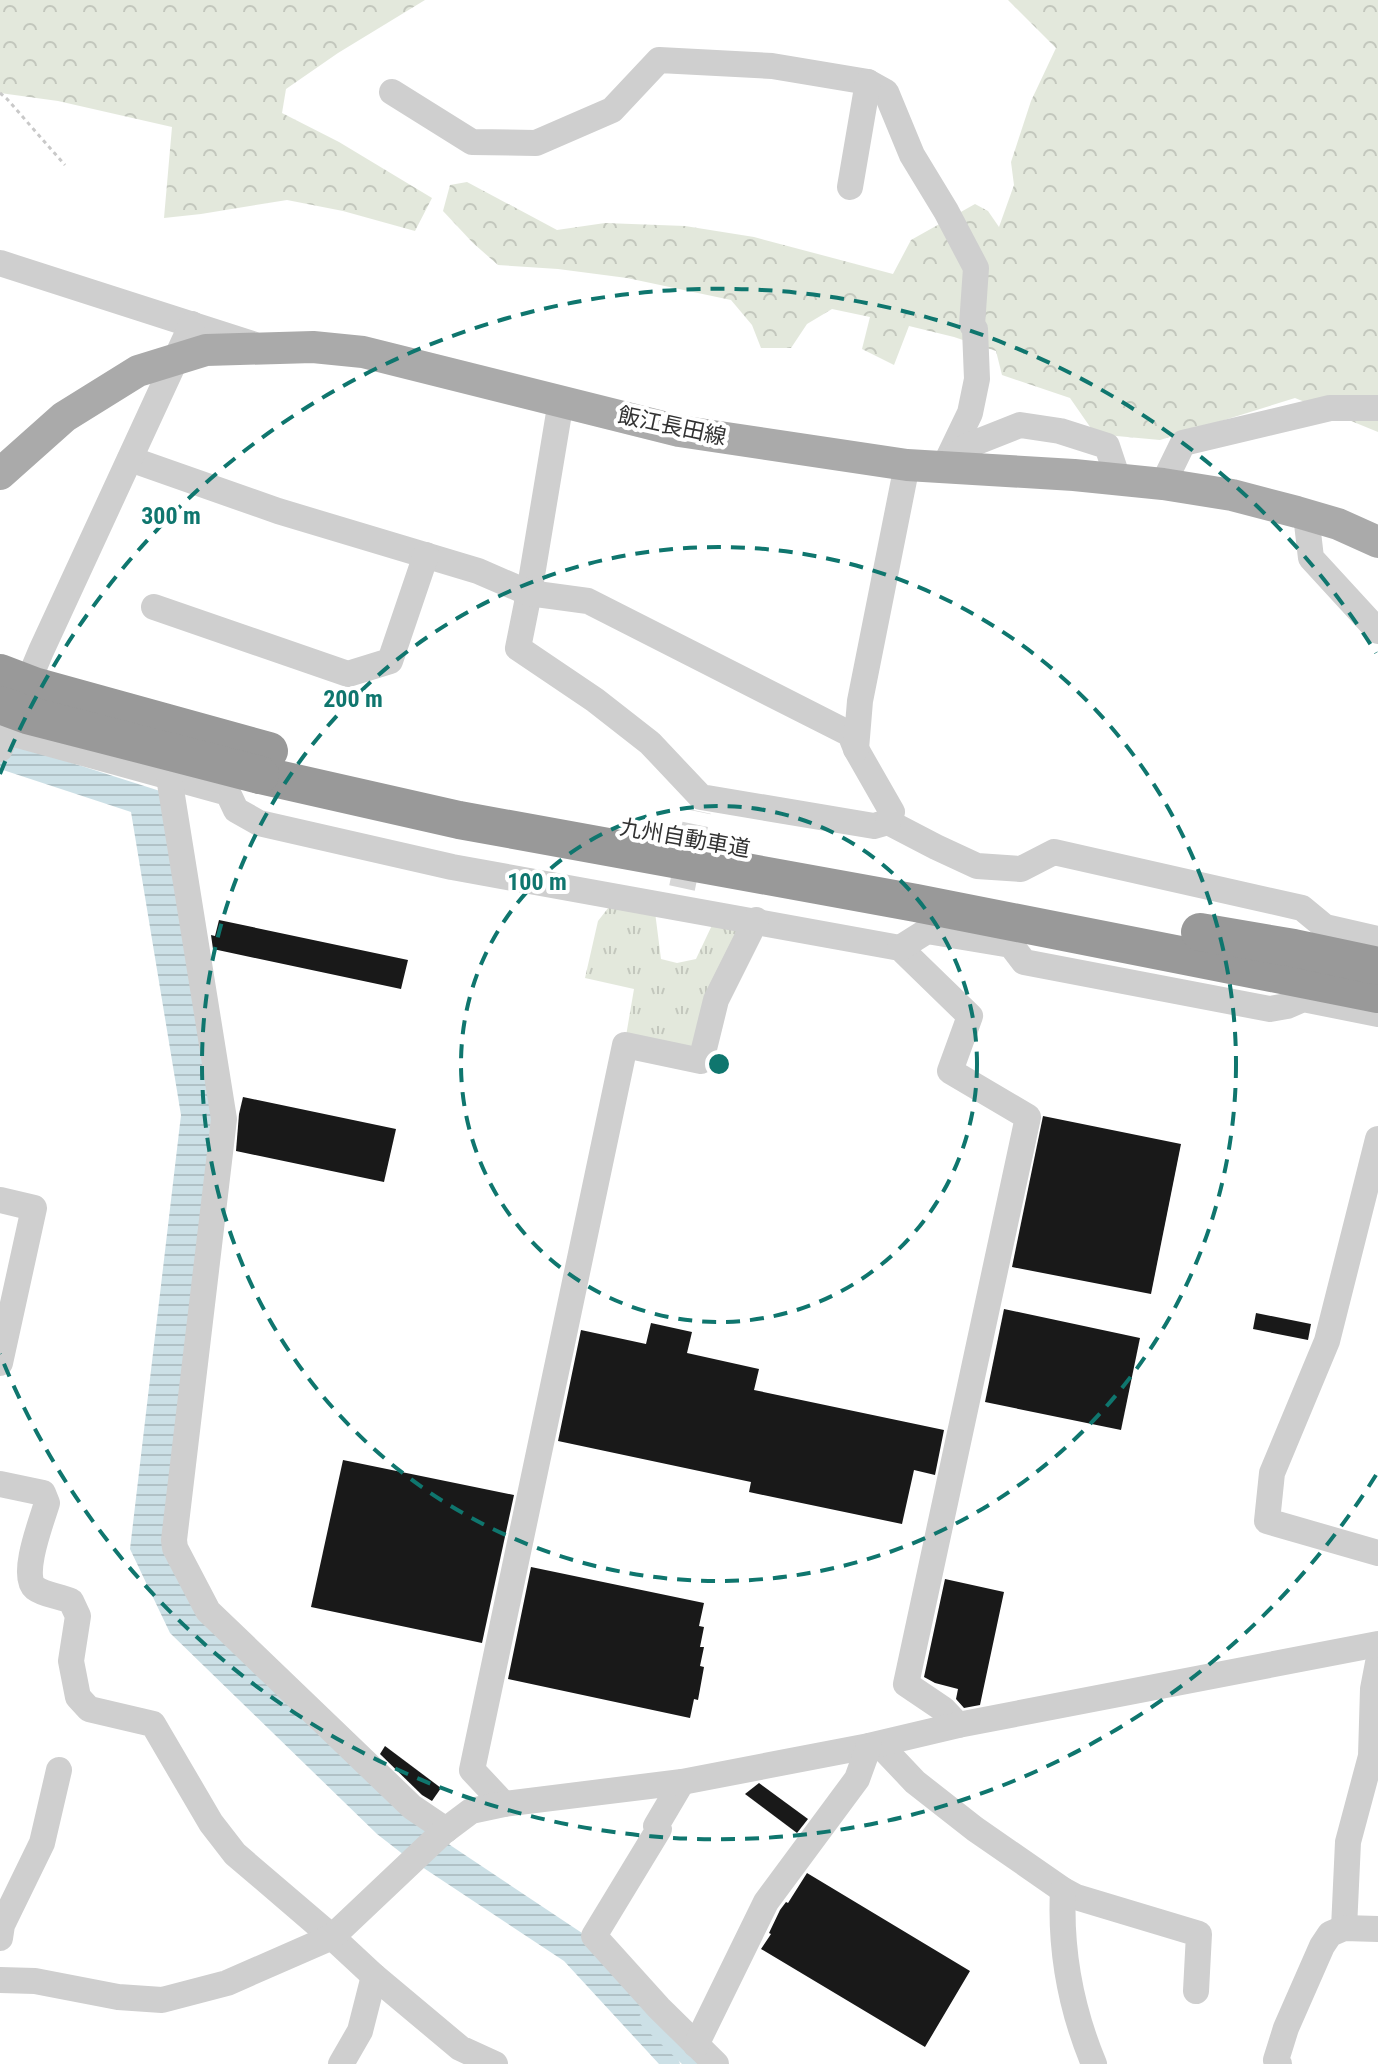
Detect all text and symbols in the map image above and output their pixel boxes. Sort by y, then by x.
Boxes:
street label: 飯江長田線 [616,402,728,450]
text: 300 m [141,502,201,530]
text: 200 m [323,685,383,713]
street label: 九州自動車道 [618,814,752,862]
text: 100 m [507,868,567,896]
centre of rings [705,1050,733,1078]

